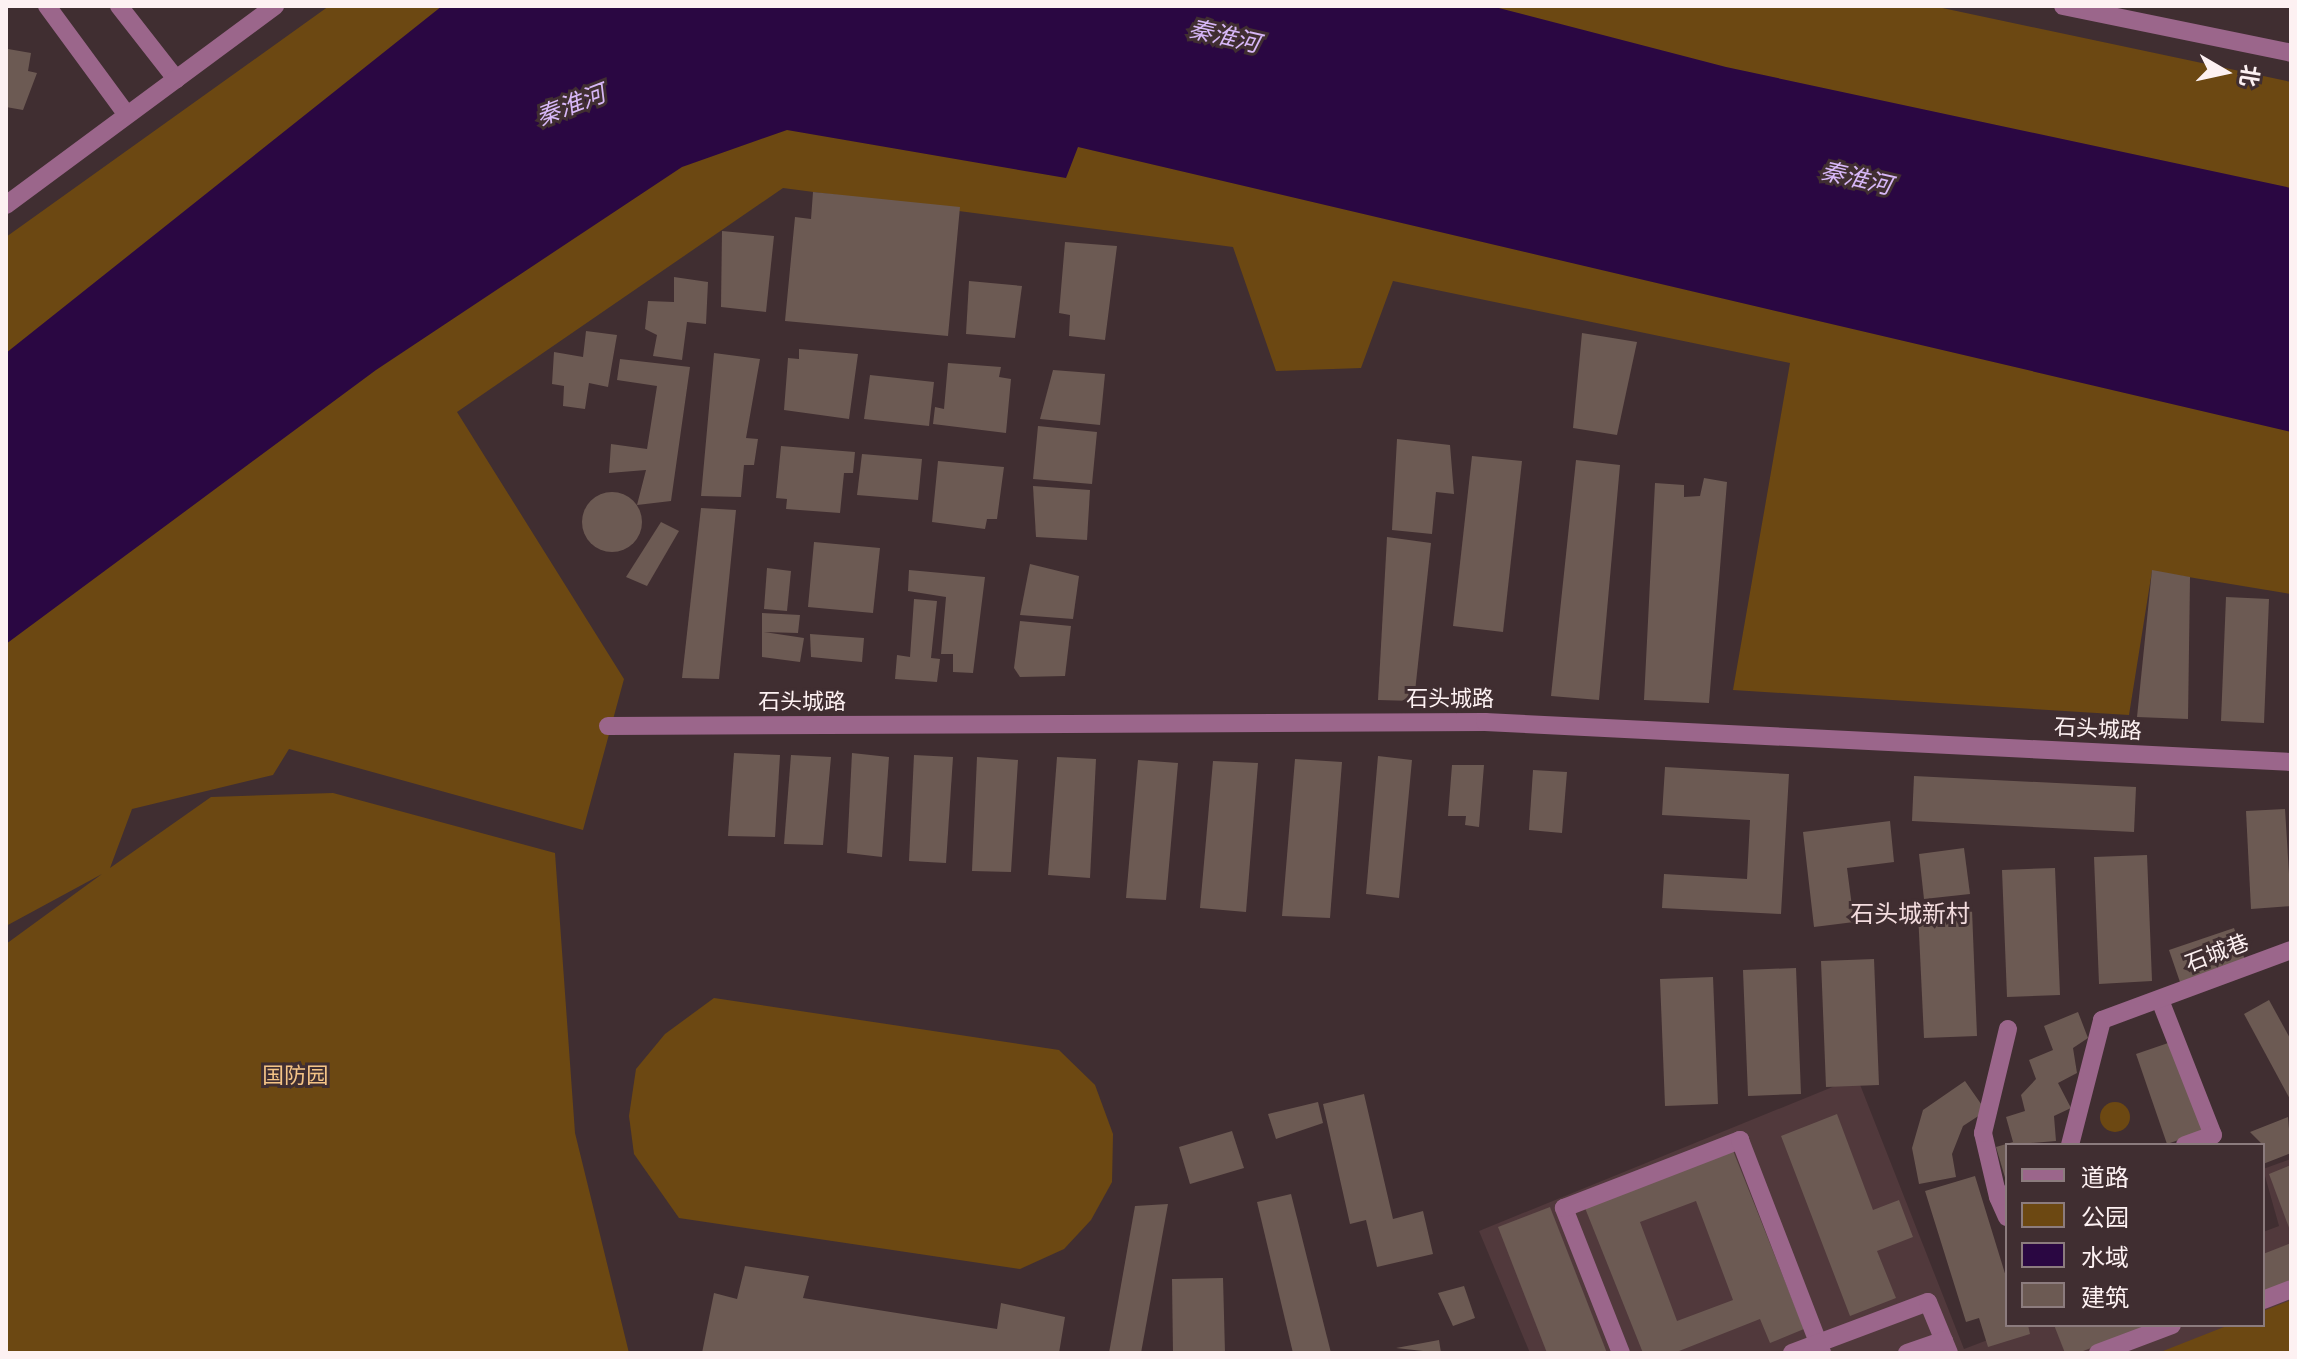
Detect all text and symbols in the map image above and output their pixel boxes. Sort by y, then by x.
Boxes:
water label: 秦淮河 [1186,15,1262,59]
north arrow [2185,32,2265,112]
text: 北 [2235,63,2263,89]
water label: 秦淮河 [532,80,610,132]
water label: 秦淮河 [1818,157,1894,201]
street label: 石头城路 [1406,686,1494,712]
street label: 石头城路 [758,689,846,715]
street label: 石头城路 [2053,714,2143,744]
district label: 石头城新村 [1850,901,1970,929]
street label: 石城巷 [2181,929,2253,977]
park label: 国防园 [262,1063,328,1089]
legend [2005,1143,2265,1327]
text: 道路 [2081,1164,2129,1192]
text: 公园 [2081,1204,2129,1232]
text: 水域 [2081,1244,2129,1272]
text: 建筑 [2081,1284,2129,1312]

